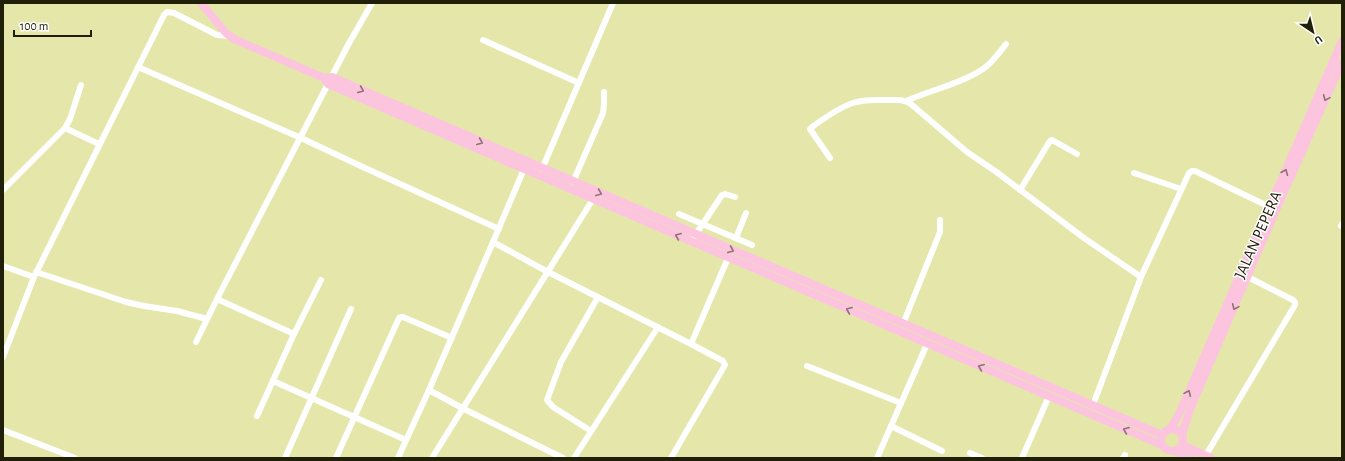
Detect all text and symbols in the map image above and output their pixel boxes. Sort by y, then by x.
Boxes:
scale bar [14,12,91,38]
north arrow [1293,12,1333,52]
text: 100 m [20,20,48,32]
text: U [1312,33,1324,46]
one-way arrow [356,85,364,93]
one-way arrow [1323,94,1331,101]
one-way arrow [476,137,483,145]
one-way arrow [1281,168,1289,175]
one-way arrow [596,189,603,197]
street label: JALAN PEPERA [1232,189,1284,281]
one-way arrow [675,233,683,241]
one-way arrow [727,245,735,253]
one-way arrow [1231,303,1239,310]
one-way arrow [845,307,853,315]
one-way arrow [977,364,985,372]
one-way arrow [1183,390,1191,398]
one-way arrow [1123,426,1130,434]

